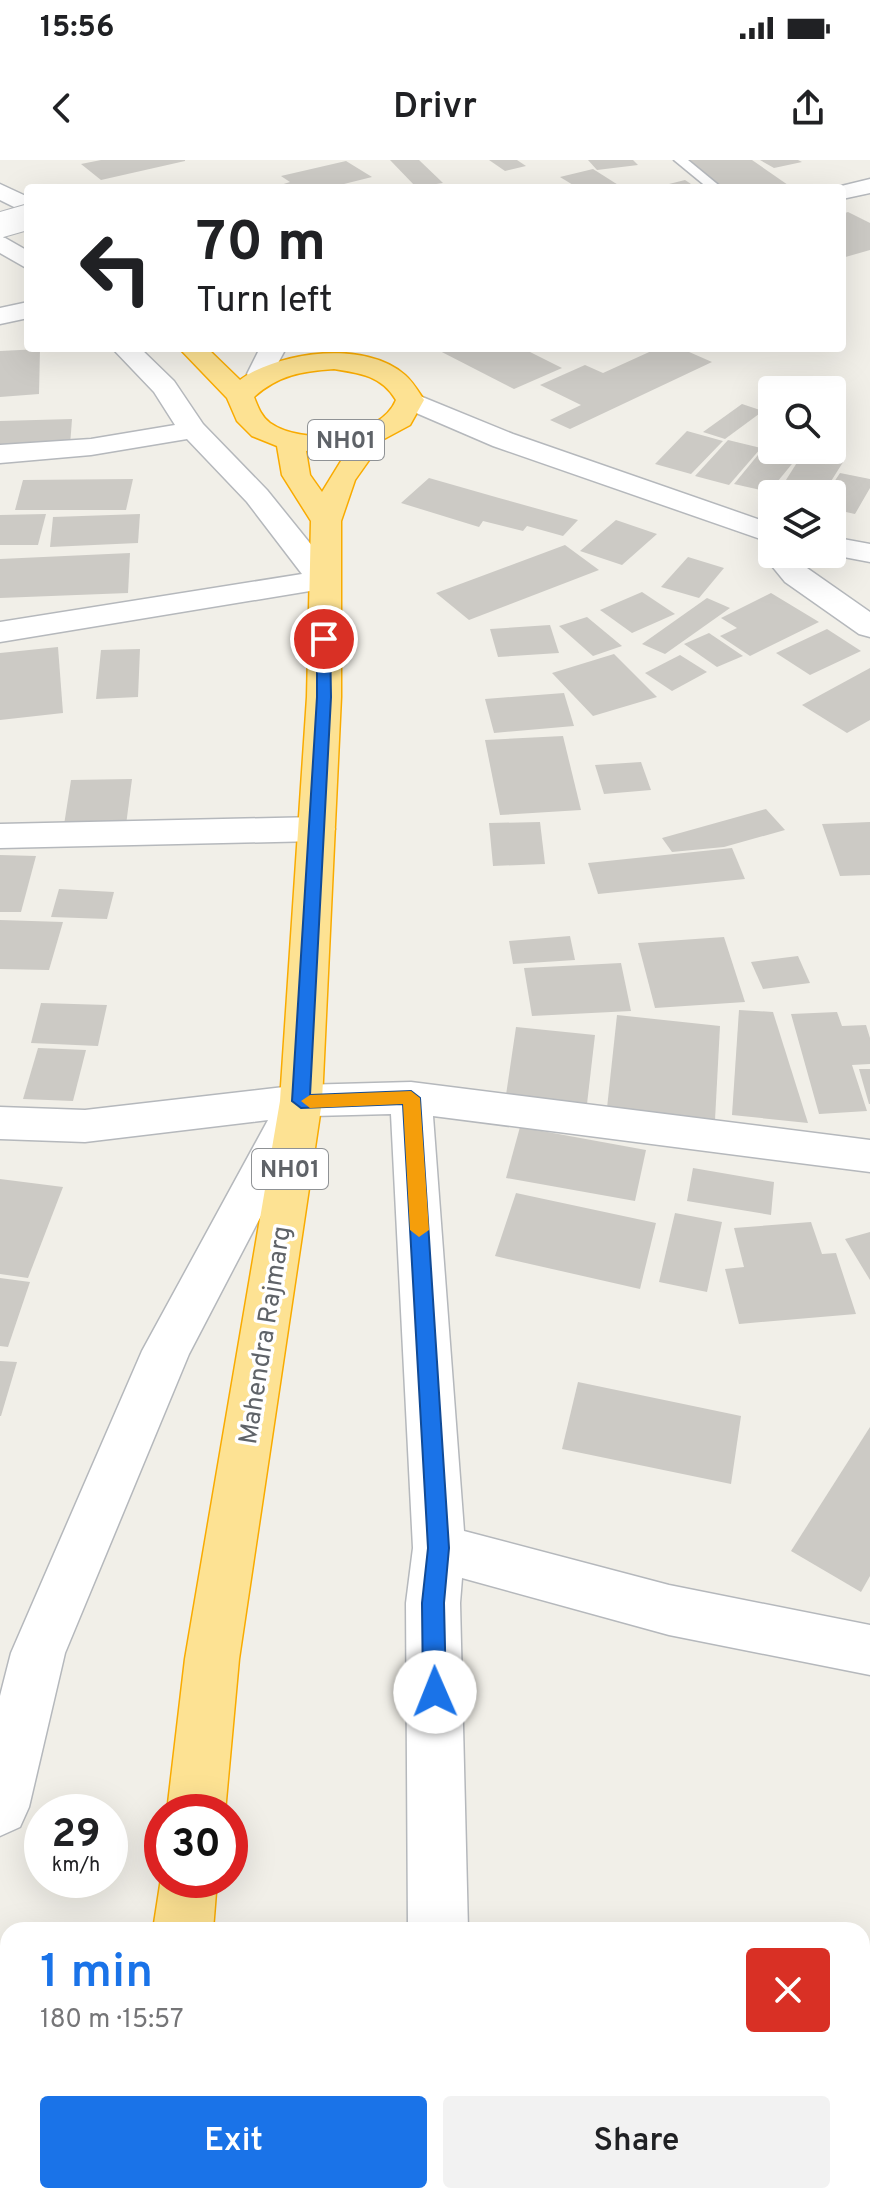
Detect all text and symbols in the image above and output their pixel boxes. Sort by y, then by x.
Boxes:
text: 15:56 [40,10,114,47]
text: Drivr [393,85,477,131]
icon: back [40,86,84,130]
icon: share [786,86,830,130]
text: 70 m [196,210,326,280]
icon: left [64,216,168,320]
text: Turn left [196,279,333,325]
map controls [758,376,846,568]
button: search [758,376,846,464]
road number: NH01 [308,420,384,460]
button: layers [758,480,846,568]
pin [290,605,358,673]
icon: arrive [302,617,346,661]
road number: NH01 [252,1149,328,1189]
street label: Mahendra Rajmarg [233,1224,300,1447]
position arrow [393,1650,477,1734]
speed limit sign: 30 [144,1794,248,1898]
text: 29 [51,1811,101,1861]
text: km/h [52,1853,100,1879]
text: 1 min [40,1944,153,2004]
button: close [746,1948,830,2032]
text: 180 m · 15:57 [40,2004,184,2037]
button: Exit [40,2096,427,2188]
button: Share [443,2096,830,2188]

